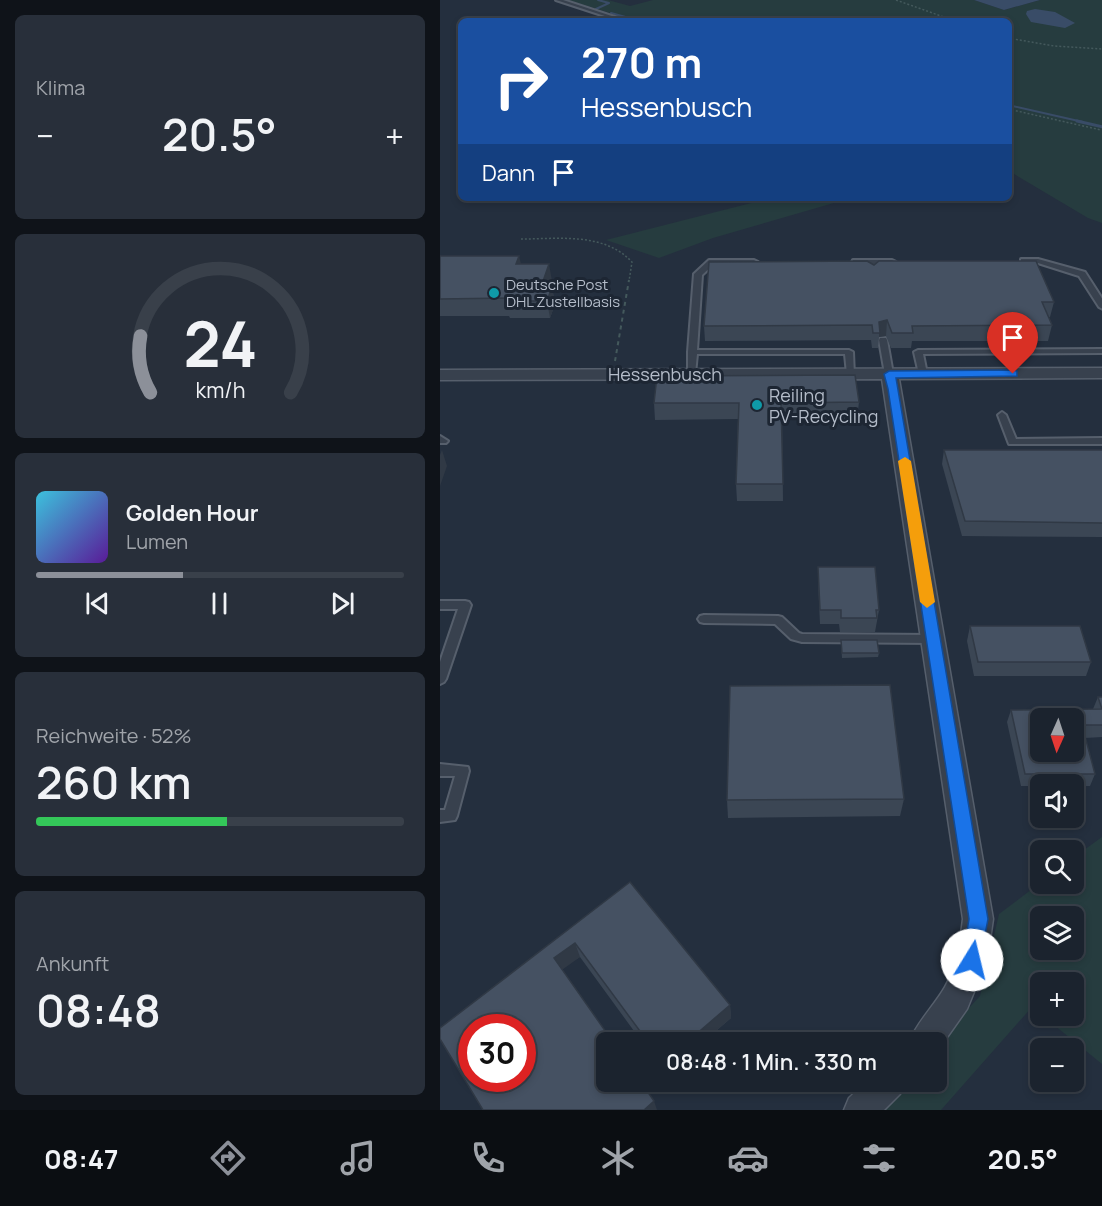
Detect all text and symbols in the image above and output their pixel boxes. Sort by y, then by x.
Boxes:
text: 270 m [581,33,702,91]
icon: right [482,42,560,120]
text: Klima [36,74,85,101]
text: Hessenbusch [581,88,752,125]
text: 20.5° [162,103,277,165]
text: − [36,113,54,158]
text: + [385,113,404,158]
icon: arrive [547,156,580,189]
text: Dann [482,158,535,188]
place label: Deutsche Post DHL Zustellbasis [506,274,620,312]
marker: Deutsche Post DHL Zustellbasis [487,286,501,300]
text: 24 [183,300,257,386]
pin [987,312,1038,374]
icon: arrive [996,321,1029,354]
street label: Hessenbusch [608,362,722,386]
text: km/h [195,375,245,404]
place label: Reiling PV-Recycling [769,383,878,428]
marker: Reiling PV-Recycling [750,398,764,412]
text: Golden Hour [126,498,259,528]
text: Lumen [126,528,188,555]
icon: previous [81,587,114,620]
icon: pause [203,587,236,620]
icon: next [326,587,359,620]
north arrow [1030,708,1084,762]
map controls [1030,708,1084,1092]
text: Reichweite · 52% [36,722,191,749]
text: 260 km [36,751,192,813]
button: sound [1030,774,1084,828]
button: search [1030,840,1084,894]
button: layers [1030,906,1084,960]
position arrow [940,928,1004,992]
text: Ankunft [36,950,109,977]
button: + [1030,972,1084,1026]
text: 08:48 [36,979,161,1041]
speed limit sign: 30 [458,1014,536,1092]
button: − [1030,1038,1084,1092]
text: 08:48 · 1 Min. · 330 m [666,1047,877,1077]
icon: directions [207,1137,249,1179]
icon: music [337,1137,379,1179]
icon: phone [467,1137,509,1179]
icon: climate [597,1137,639,1179]
icon: car [727,1137,769,1179]
icon: filters [858,1137,900,1179]
text: 08:47 [44,1140,118,1177]
text: 20.5° [988,1140,1058,1177]

